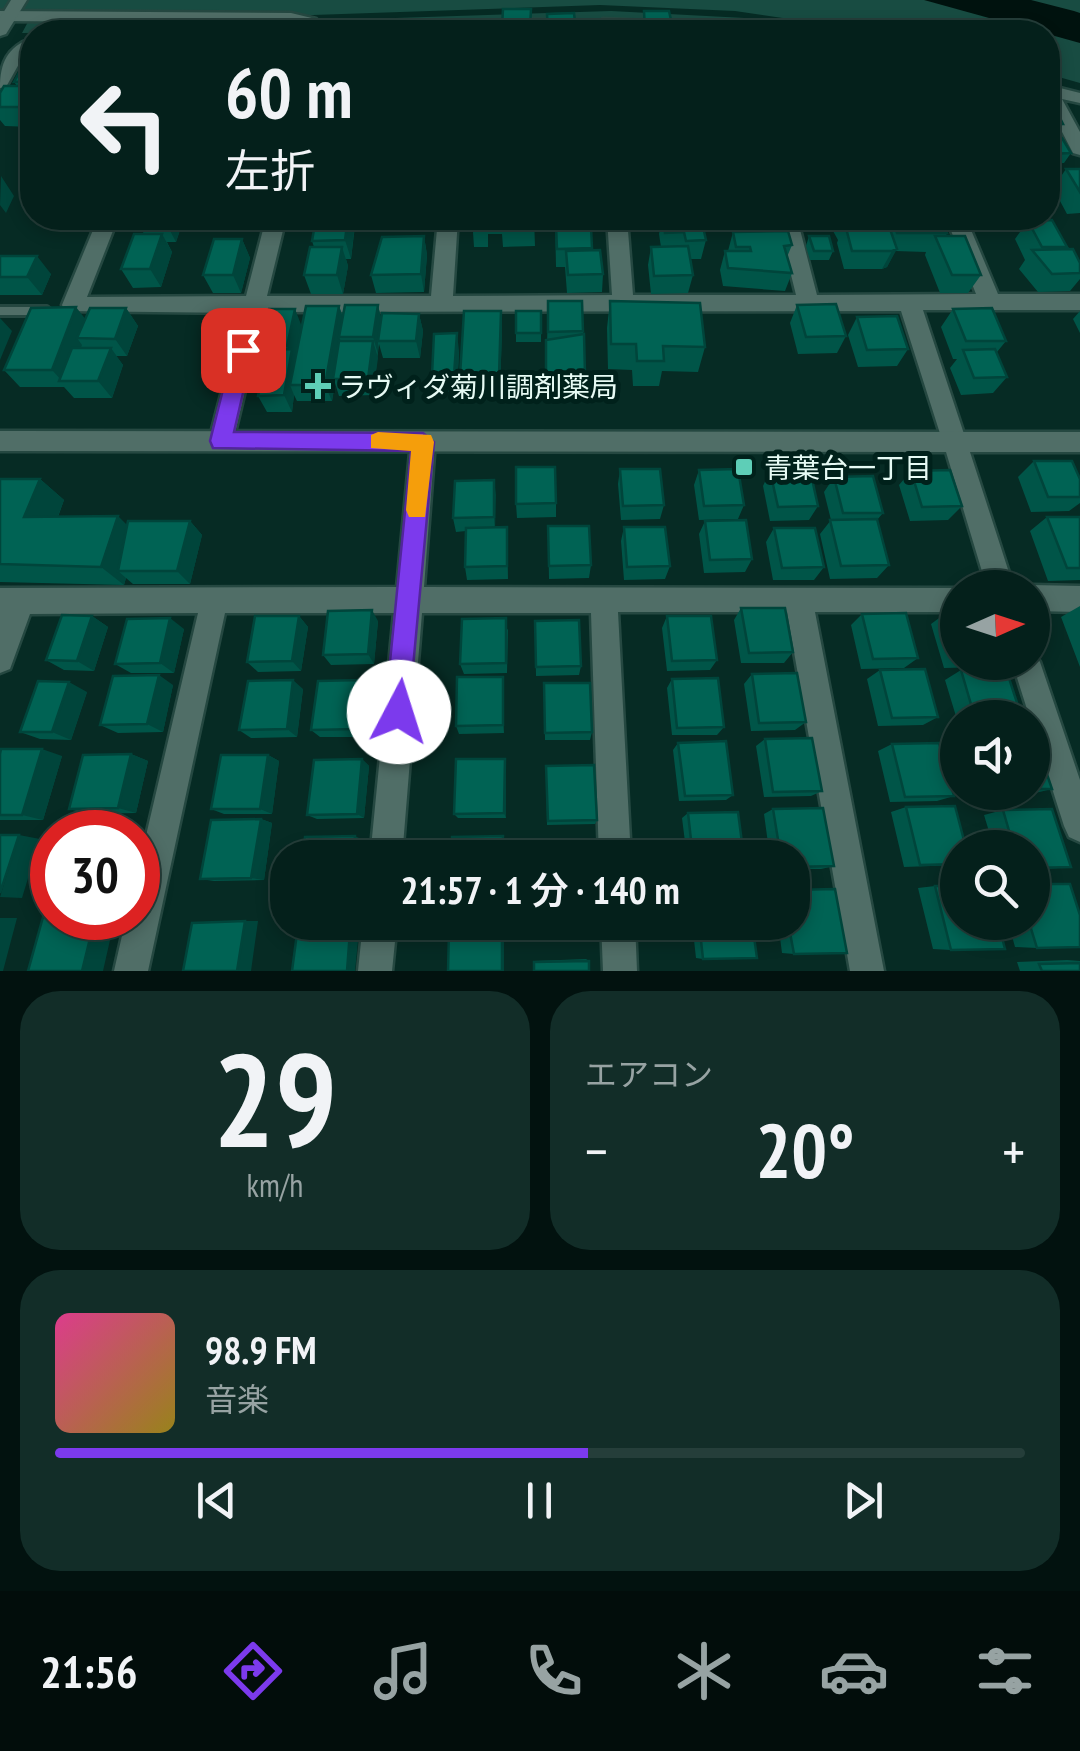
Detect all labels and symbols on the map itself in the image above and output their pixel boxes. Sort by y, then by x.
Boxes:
pin [201,308,286,393]
place label: ラヴィダ菊川調剤薬局 [338,368,618,405]
marker: ラヴィダ菊川調剤薬局 [307,375,329,397]
place label: 青葉台一丁目 [764,449,932,486]
marker: 青葉台一丁目 [733,456,755,478]
north arrow [940,570,1050,680]
position arrow [347,660,451,764]
speed limit sign: 30 [30,810,160,940]

